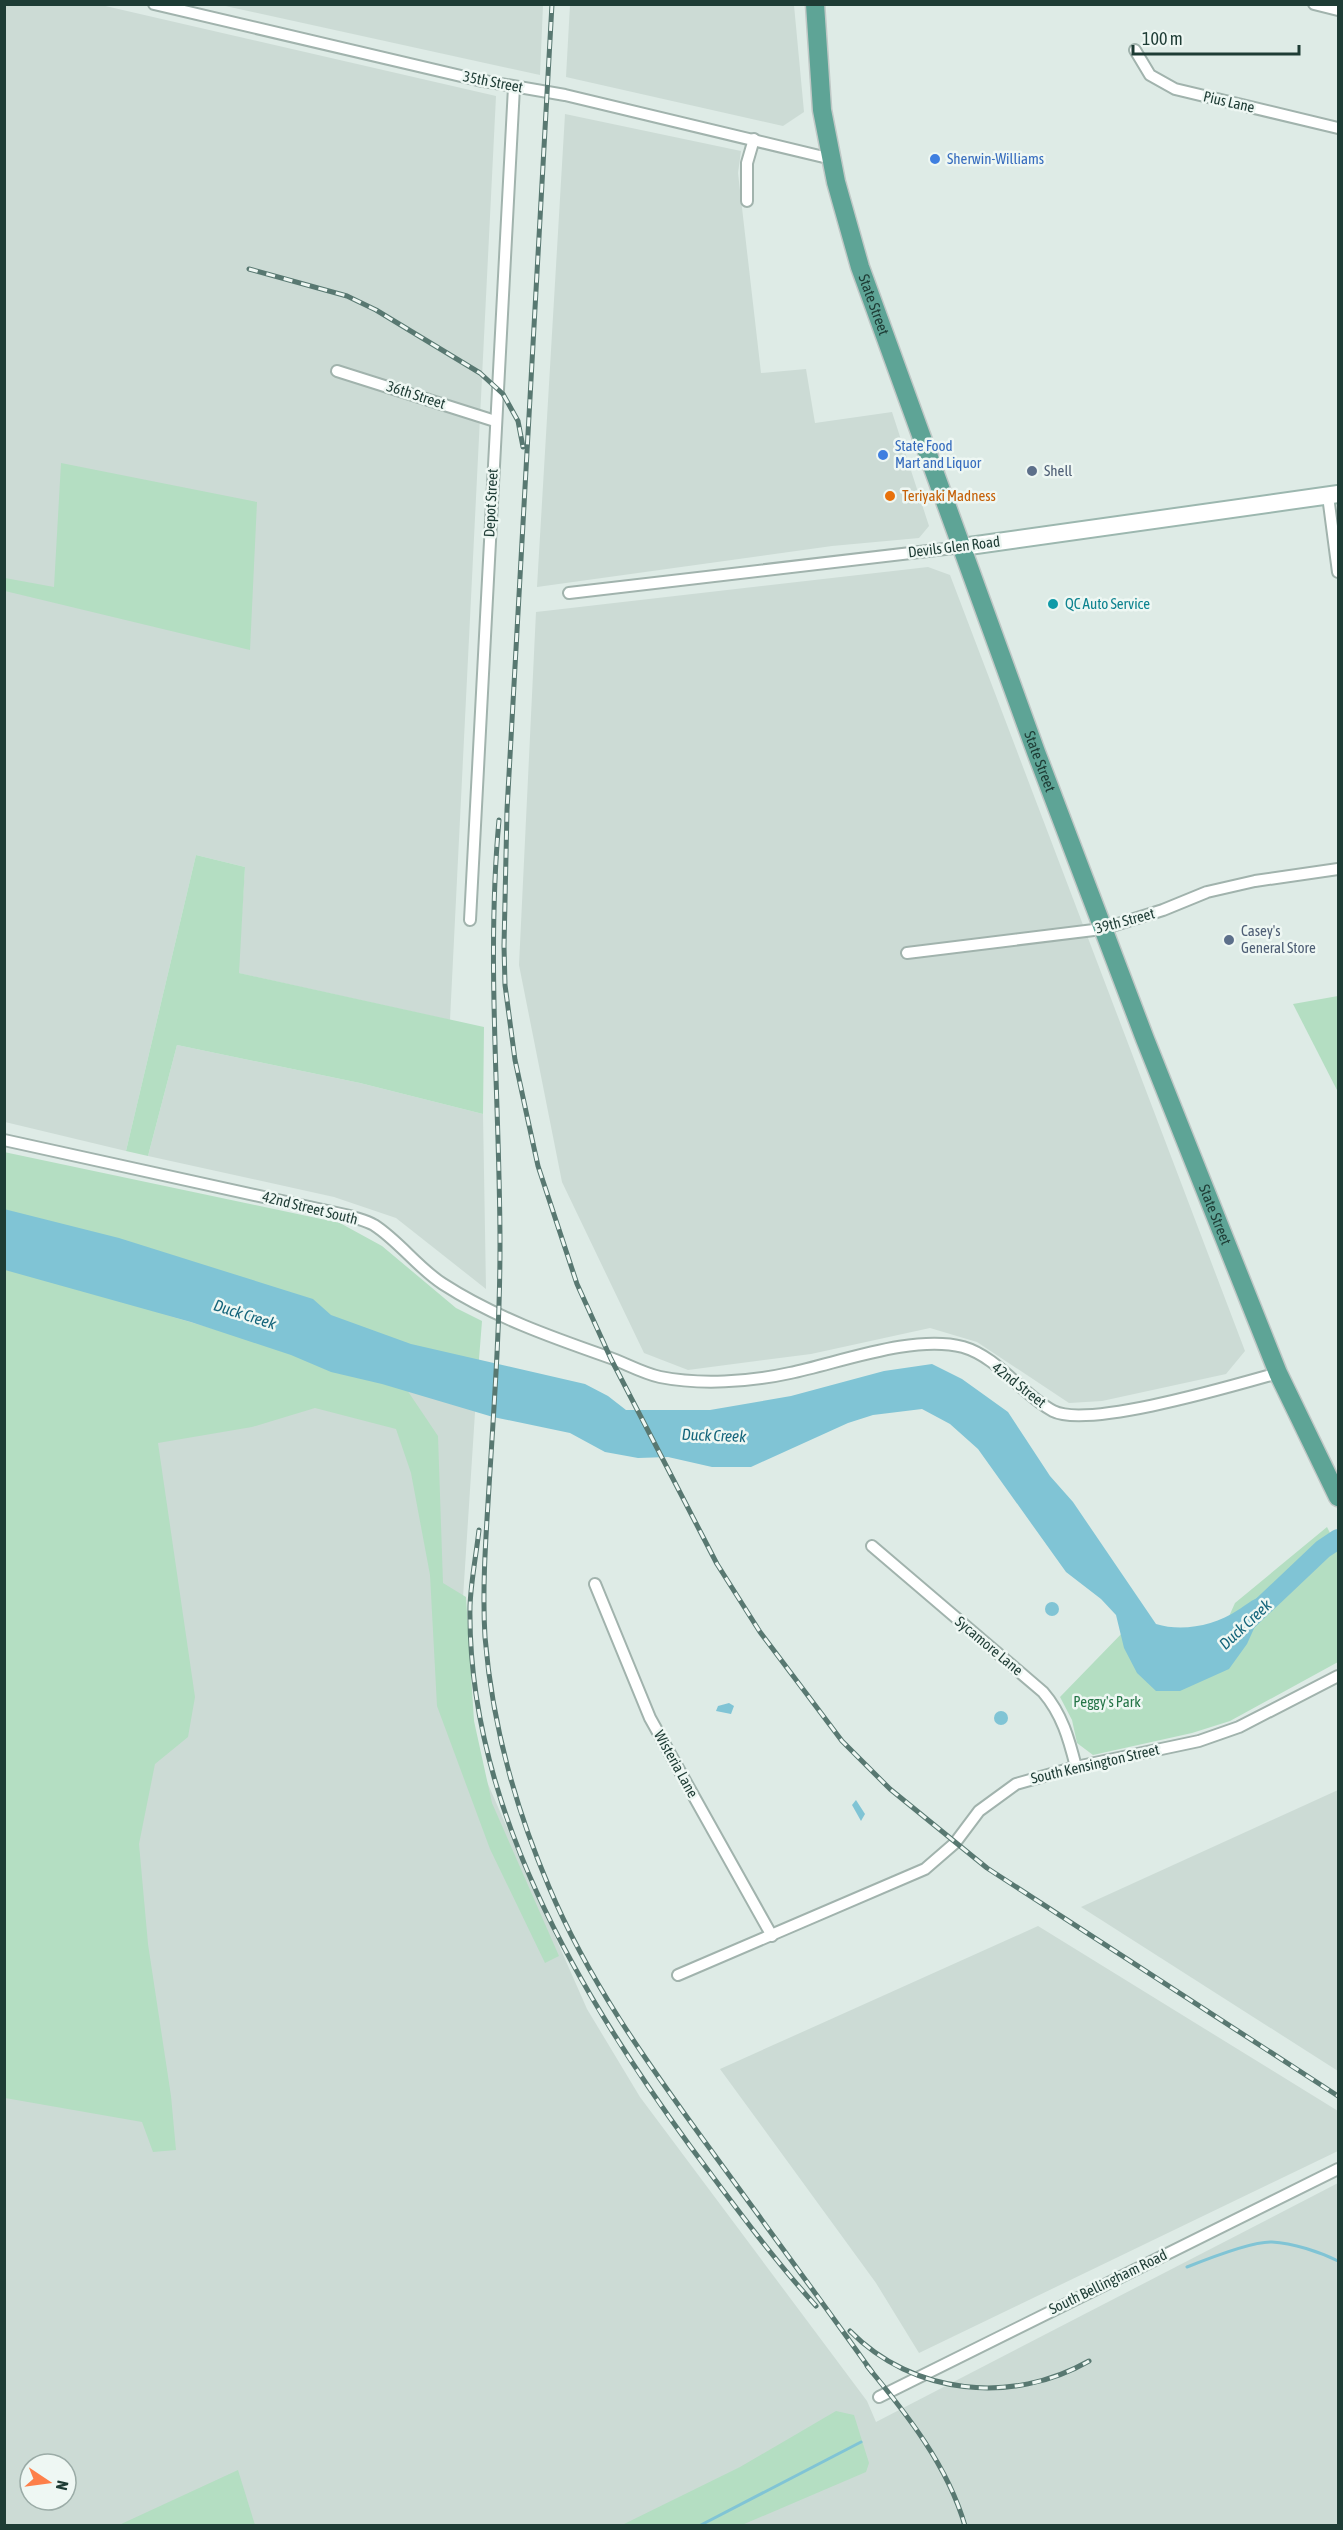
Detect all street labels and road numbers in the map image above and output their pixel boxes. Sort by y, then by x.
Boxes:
street label: 35th Street [462,67,524,96]
street label: Pius Lane [1202,87,1257,116]
street label: State Street [855,272,893,337]
street label: 36th Street [385,377,448,412]
street label: Depot Street [480,468,501,538]
street label: Devils Glen Road [907,532,1001,561]
street label: State Street [1021,729,1059,794]
street label: 39th Street [1093,904,1156,937]
street label: State Street [1196,1182,1235,1247]
street label: 42nd Street South [261,1187,360,1228]
street label: 42nd Street [989,1358,1050,1411]
street label: Sycamore Lane [952,1613,1027,1679]
street label: Wisteria Lane [651,1727,702,1801]
street label: South Kensington Street [1029,1740,1161,1787]
street label: South Bellingham Road [1046,2246,1169,2317]

